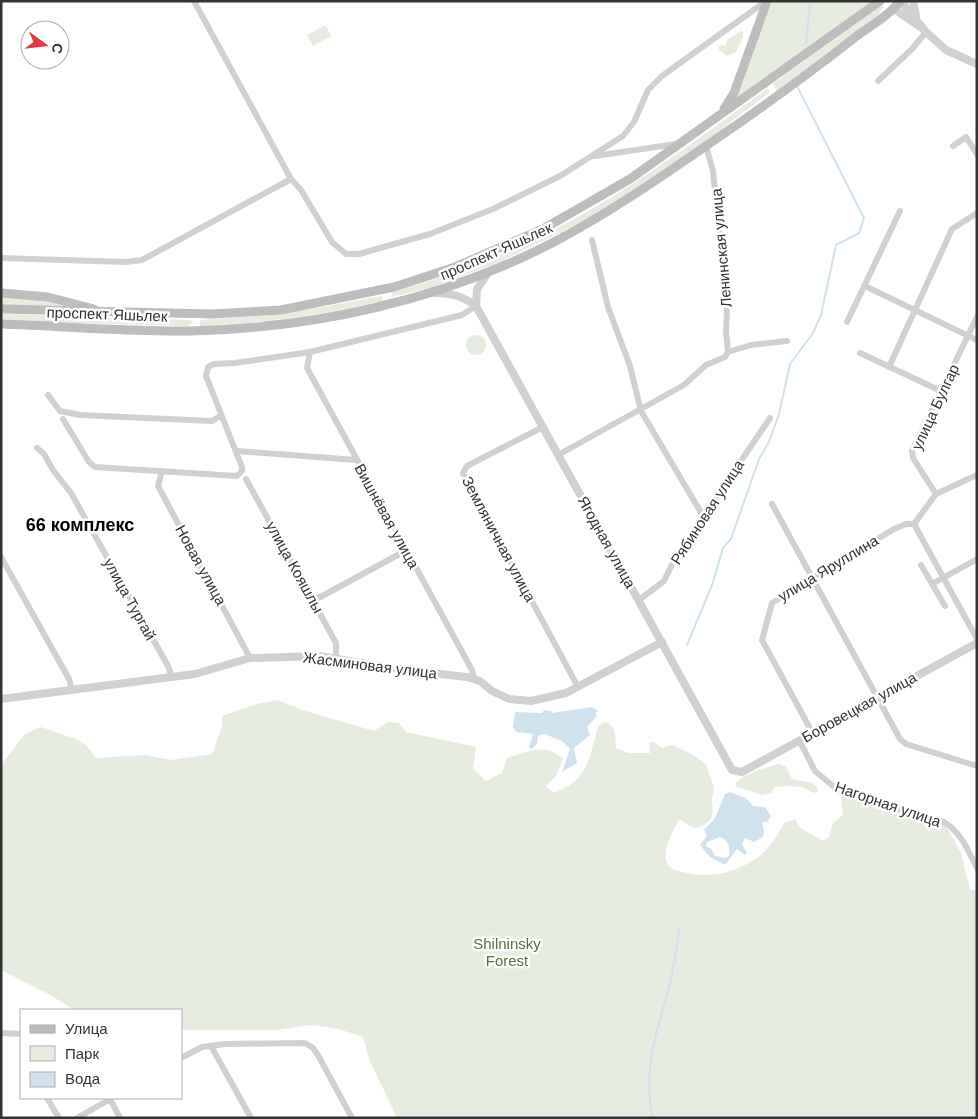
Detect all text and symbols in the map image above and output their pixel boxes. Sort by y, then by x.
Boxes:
north arrow [20,20,70,70]
text: С [49,41,67,55]
street label: Ленинская улица [707,187,735,308]
street label: проспект Яшьлек [437,218,555,283]
street label: проспект Яшьлек [46,303,168,325]
street label: улица Булгар [908,361,962,453]
street label: Рябиновая улица [667,456,747,567]
street label: Вишнёвая улица [351,461,423,572]
street label: Земляничная улица [459,474,539,605]
street label: Ягодная улица [575,493,640,592]
district label: 66 комплекс [26,515,134,535]
street label: улица Кояшлы [263,518,327,616]
street label: Новая улица [172,522,230,609]
street label: улица Яруллина [775,531,882,605]
street label: улица Тургай [100,555,160,643]
street label: Жасминовая улица [302,648,439,682]
street label: Боровецкая улица [799,668,920,746]
street label: Нагорная улица [833,778,944,830]
park label: Shilninsky Forest [473,935,541,969]
legend [20,1009,182,1099]
text: Улица [65,1020,108,1037]
text: Парк [65,1045,99,1062]
text: Вода [65,1070,101,1087]

